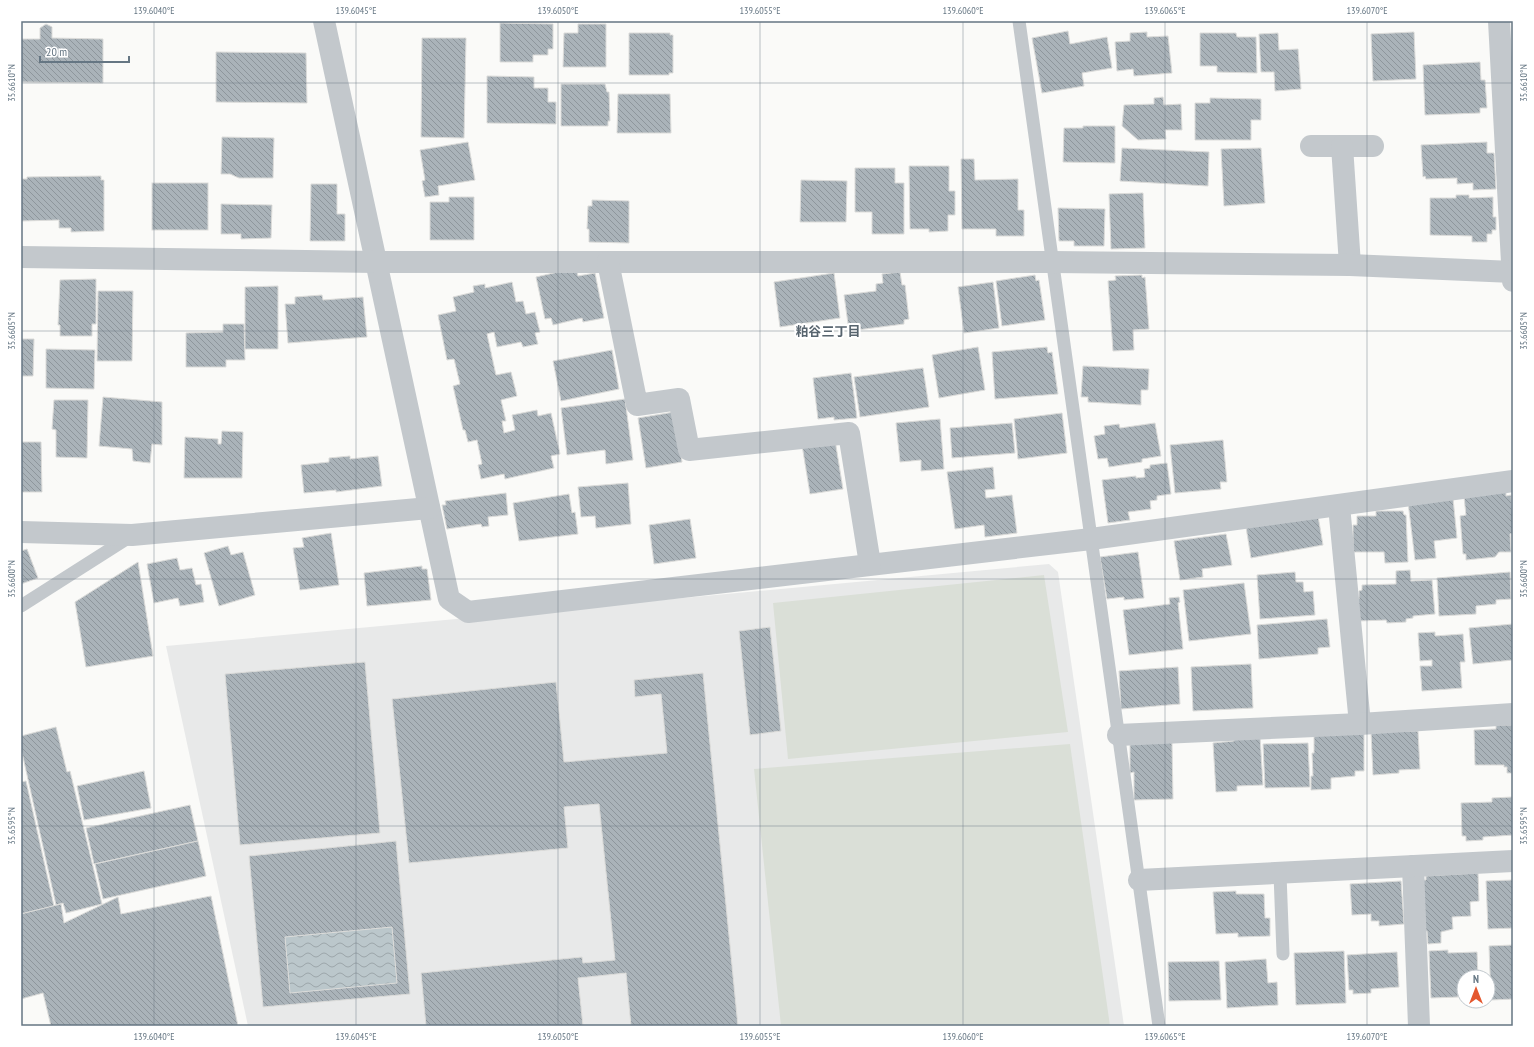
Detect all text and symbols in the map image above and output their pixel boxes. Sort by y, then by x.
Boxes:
text: 139.6040°E [134,4,175,17]
text: 139.6045°E [336,4,377,17]
text: 139.6050°E [538,4,579,17]
text: 139.6055°E [740,4,781,17]
text: 139.6060°E [943,4,984,17]
text: 139.6065°E [1145,4,1186,17]
text: 139.6070°E [1347,4,1388,17]
scale bar [40,38,129,64]
text: 20 m [46,44,67,59]
text: 35.6610°N [5,64,18,102]
text: 35.6610°N [1517,64,1530,102]
text: 35.6605°N [5,312,18,350]
text: 35.6605°N [1517,312,1530,350]
district label: 粕谷三丁目 [795,323,861,340]
text: 35.6600°N [5,560,18,598]
text: 35.6600°N [1517,560,1530,598]
text: 35.6595°N [5,807,18,845]
text: 35.6595°N [1517,807,1530,845]
north arrow [1456,969,1496,1009]
text: N [1473,972,1479,986]
text: 139.6040°E [134,1030,175,1043]
text: 139.6045°E [336,1030,377,1043]
text: 139.6050°E [538,1030,579,1043]
text: 139.6055°E [740,1030,781,1043]
text: 139.6060°E [943,1030,984,1043]
text: 139.6065°E [1145,1030,1186,1043]
text: 139.6070°E [1347,1030,1388,1043]

